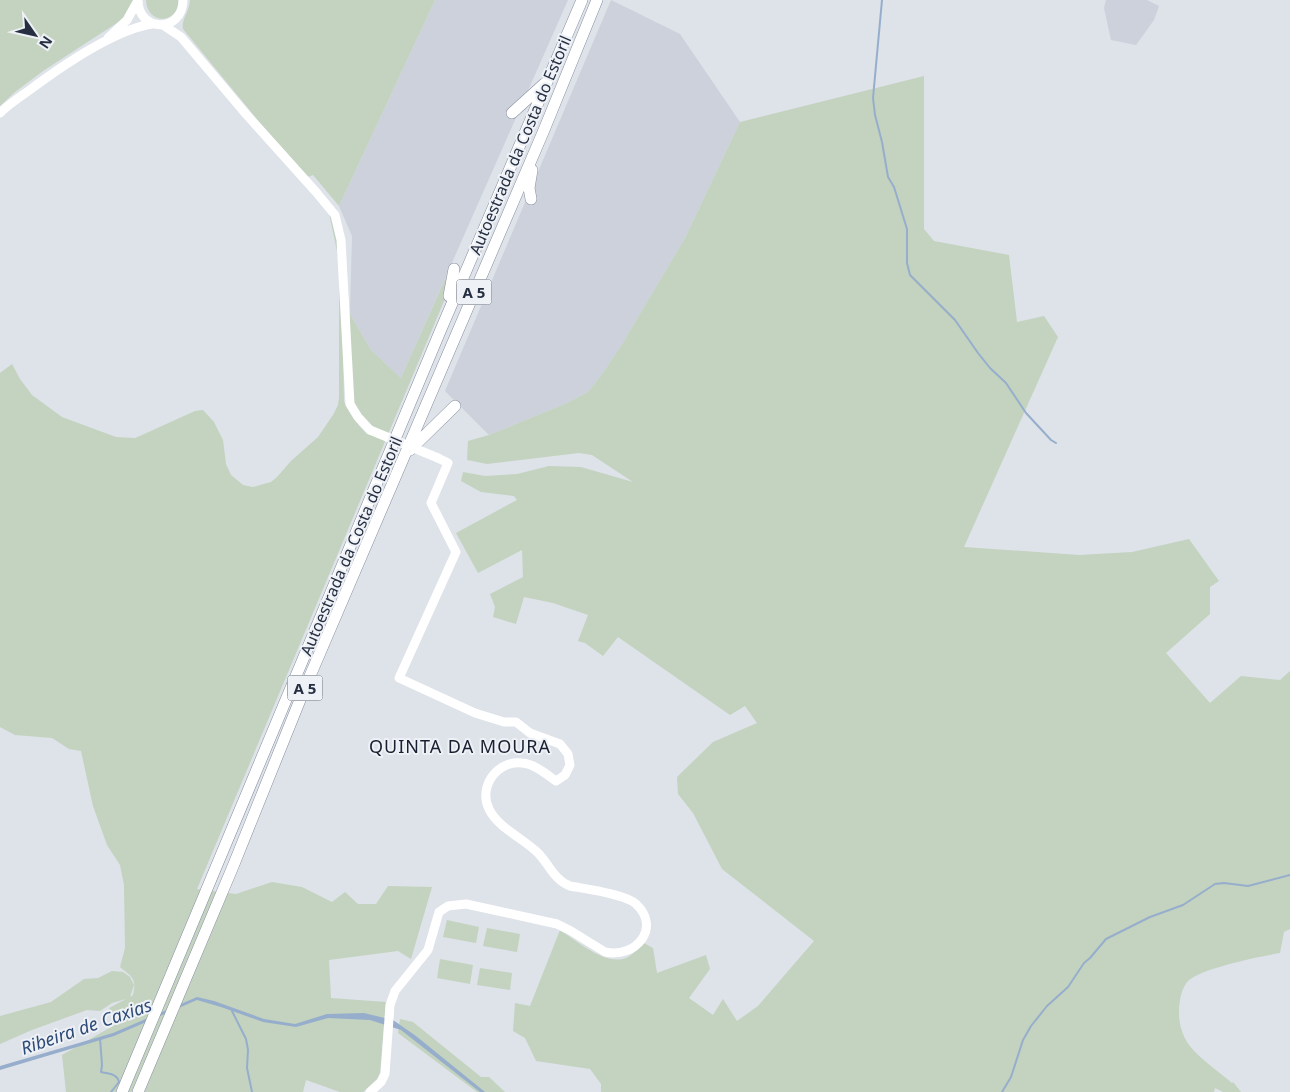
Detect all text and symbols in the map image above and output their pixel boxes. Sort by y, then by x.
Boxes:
north arrow [10,10,60,60]
street label: Autoestrada da Costa do Estoril [464,32,576,258]
text: N [35,33,57,53]
road number: A 5 [456,280,492,304]
street label: Autoestrada da Costa do Estoril [295,433,407,659]
road number: A 5 [288,676,322,700]
district label: QUINTA DA MOURA [369,734,551,758]
water label: Ribeira de Caxias [17,992,155,1060]

